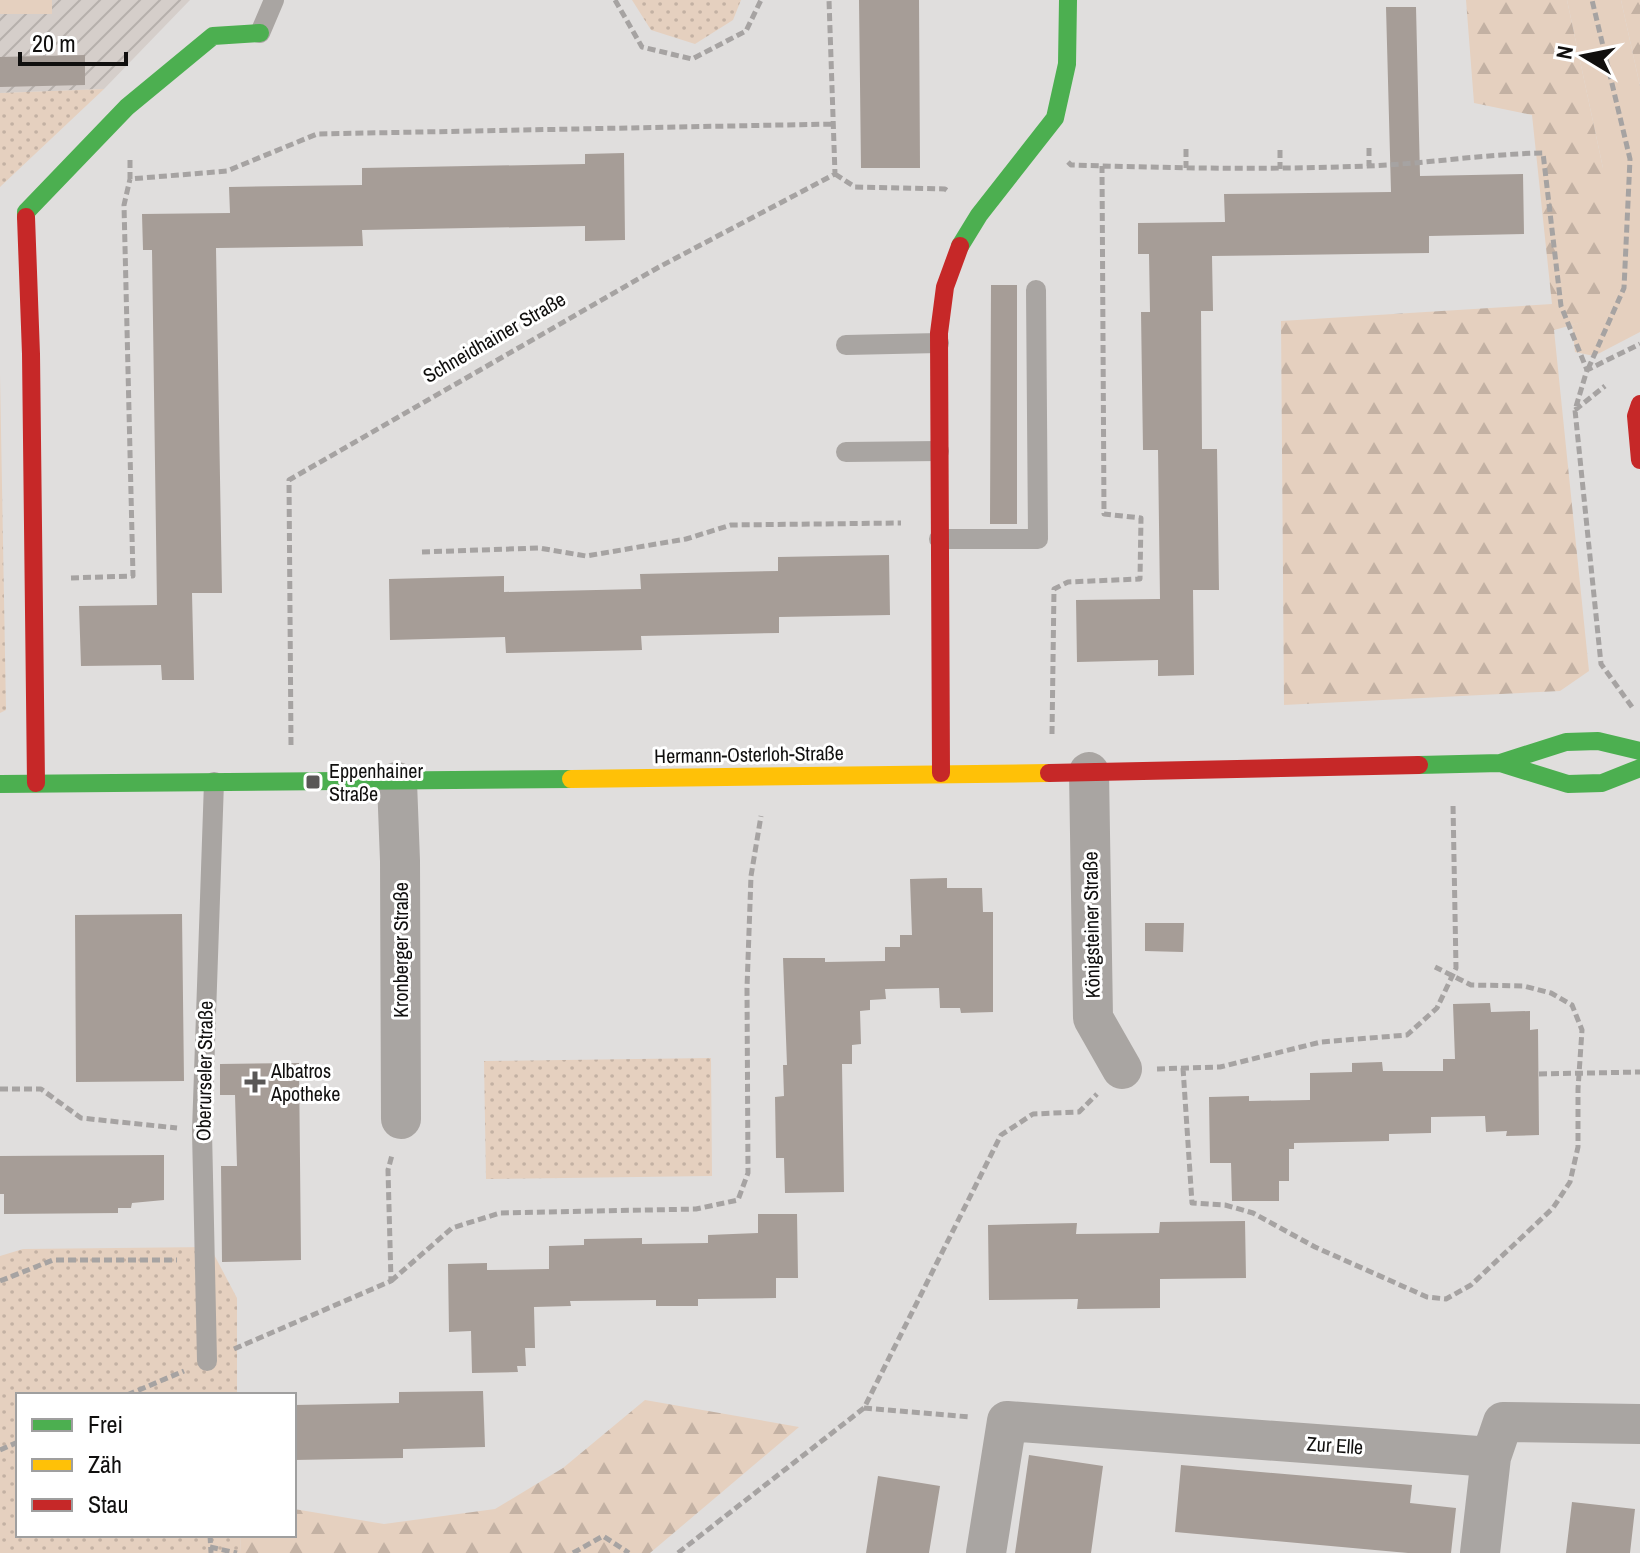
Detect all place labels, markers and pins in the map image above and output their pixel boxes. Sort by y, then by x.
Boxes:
place label: Eppenhainer Straße [329,757,423,807]
marker: Eppenhainer Straße [304,773,322,791]
place label: Albatros Apotheke [270,1057,340,1107]
marker: Albatros Apotheke [246,1073,264,1091]

